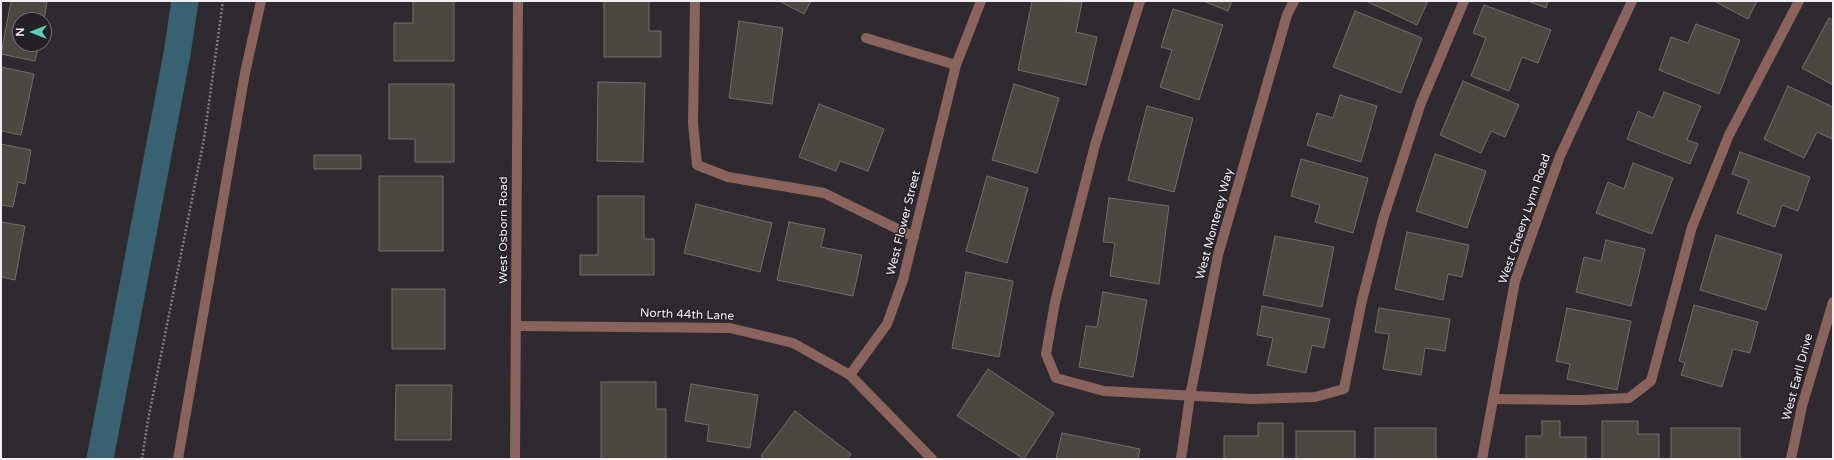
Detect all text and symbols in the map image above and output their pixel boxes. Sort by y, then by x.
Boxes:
north arrow [12,12,52,52]
text: N [14,28,27,36]
street label: West Cheery Lynn Road [1496,152,1554,286]
street label: West Monterey Way [1193,167,1237,281]
street label: West Flower Street [884,169,924,277]
street label: West Osborn Road [497,176,511,284]
street label: North 44th Lane [640,306,734,324]
street label: West Earll Drive [1779,332,1817,422]

